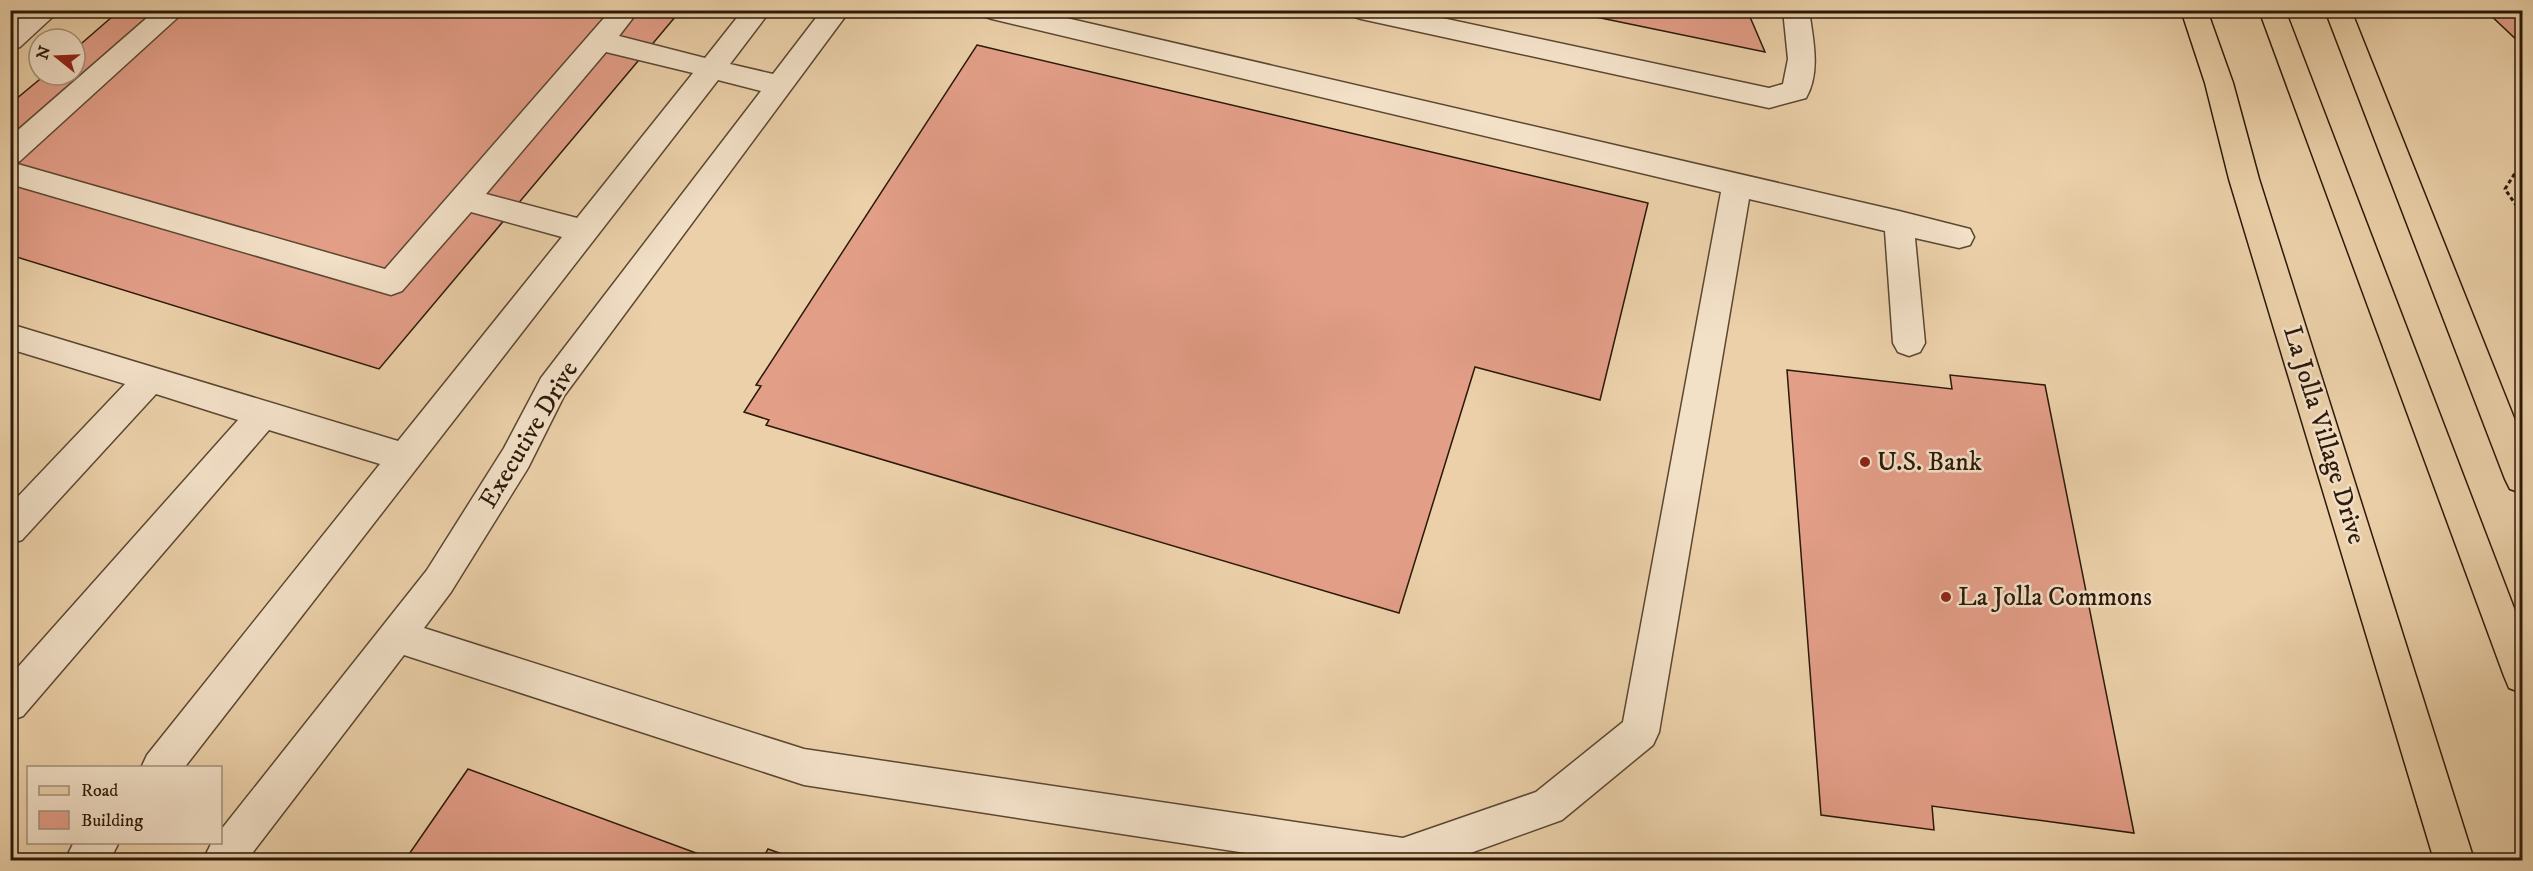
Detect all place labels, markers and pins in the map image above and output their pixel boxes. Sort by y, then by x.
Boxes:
place label: U.S. Bank [1877,446,1982,479]
marker: U.S. Bank [1858,455,1872,469]
place label: La Jolla Commons [1958,581,2152,614]
marker: La Jolla Commons [1939,590,1953,604]

